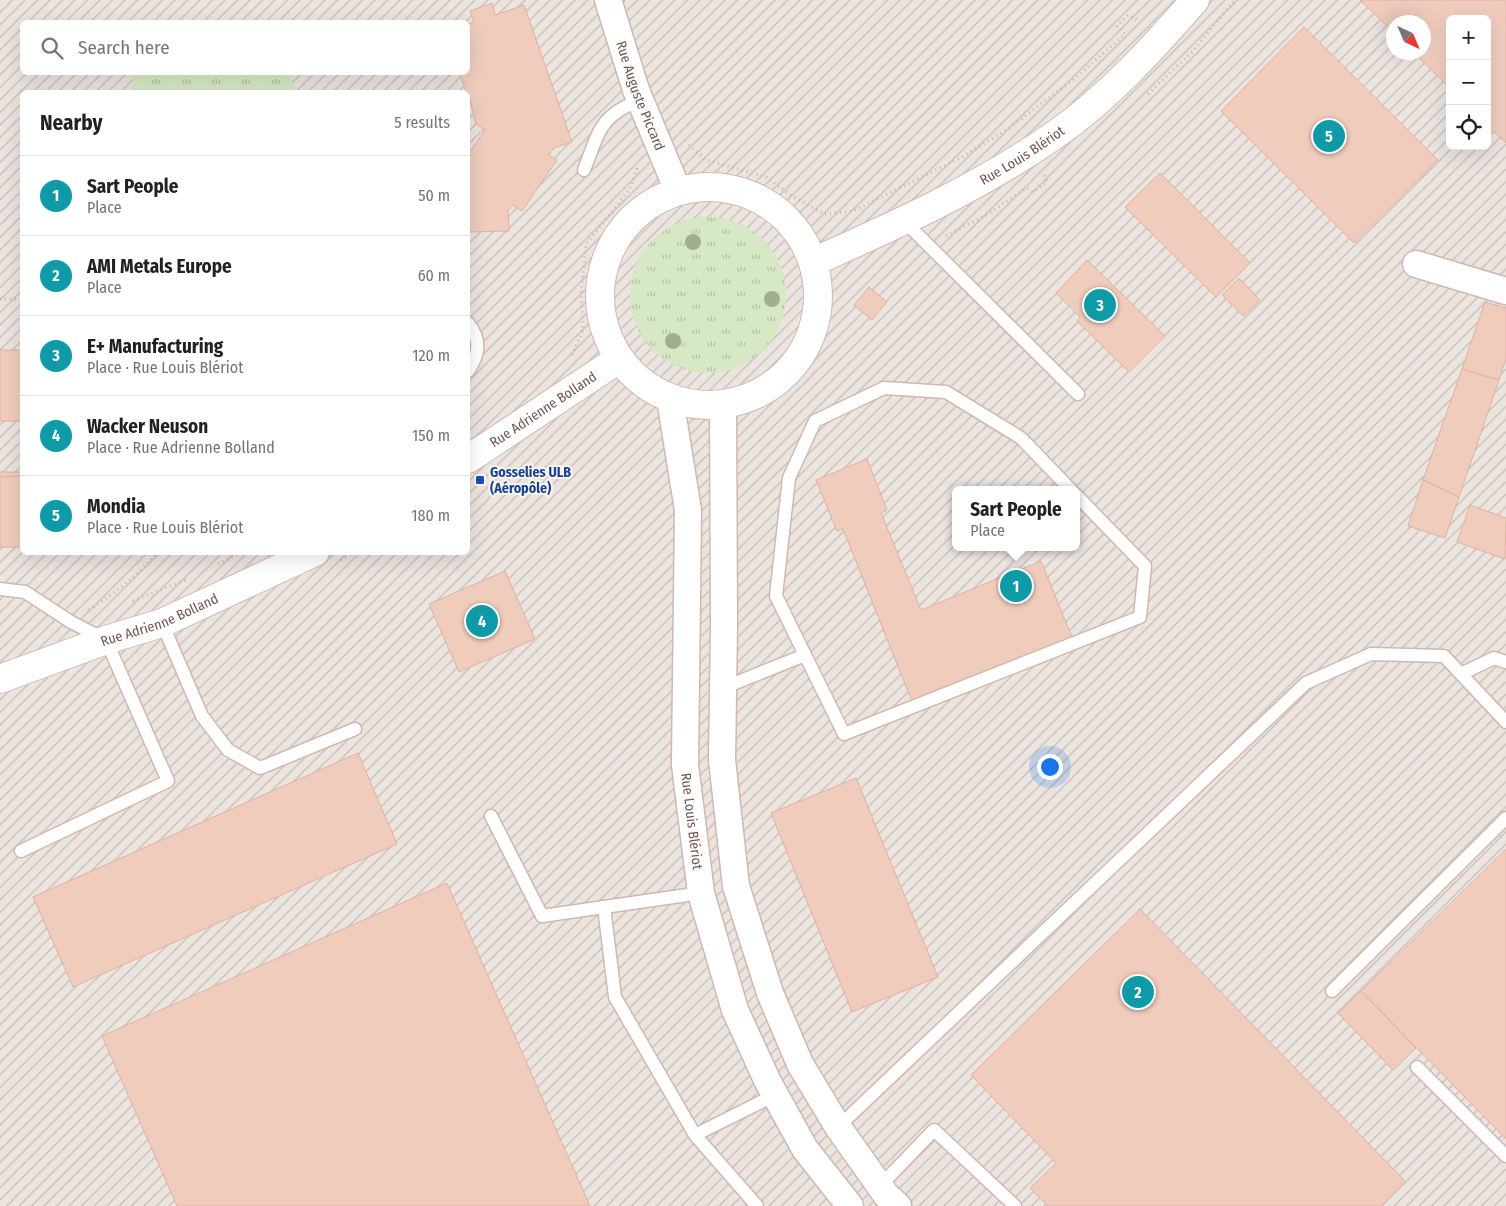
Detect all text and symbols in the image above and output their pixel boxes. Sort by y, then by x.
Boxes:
north arrow [1386,15,1431,60]
map controls [1446,15,1491,150]
button: + [1446,15,1491,60]
search box [20,20,470,75]
icon: search [38,34,66,62]
text: Search here [78,36,170,59]
street label: Rue Auguste Piccard [612,39,668,153]
button: − [1446,60,1491,105]
button: locate [1446,105,1491,150]
text: Nearby [40,110,102,136]
text: 5 results [394,113,450,132]
pin: 5 [1313,117,1345,155]
street label: Rue Louis Blériot [977,122,1069,189]
text: Sart People [87,175,179,198]
text: 1 [53,186,59,205]
text: 50 m [418,186,450,205]
text: Place [87,198,122,217]
text: AMI Metals Europe [87,255,232,278]
text: 2 [52,266,60,285]
text: 60 m [418,266,450,285]
text: Place [87,278,122,297]
pin: 3 [1084,286,1116,324]
text: E+ Manufacturing [87,335,223,358]
text: 3 [52,346,60,365]
text: 120 m [412,346,450,365]
text: Place · Rue Louis Blériot [87,358,244,377]
street label: Rue Adrienne Bolland [487,368,600,451]
text: Wacker Neuson [87,415,208,438]
text: 4 [52,426,60,445]
text: 150 m [412,426,450,445]
text: Place · Rue Adrienne Bolland [87,438,275,457]
place label: Gosselies ULB (Aéropôle) [490,464,571,497]
marker: Gosselies ULB (Aéropôle) [474,474,486,486]
popup [952,486,1080,551]
text: Mondia [87,495,146,518]
text: Sart People [970,498,1062,521]
text: 5 [52,506,60,525]
text: 180 m [411,506,450,525]
text: Place · Rue Louis Blériot [87,518,244,537]
text: Place [970,521,1005,540]
pin: 1 [1000,567,1032,605]
street label: Rue Adrienne Bolland [98,590,221,650]
pin: 4 [466,602,498,640]
your location [1037,754,1063,780]
street label: Rue Louis Blériot [677,772,706,871]
pin: 2 [1122,973,1154,1011]

